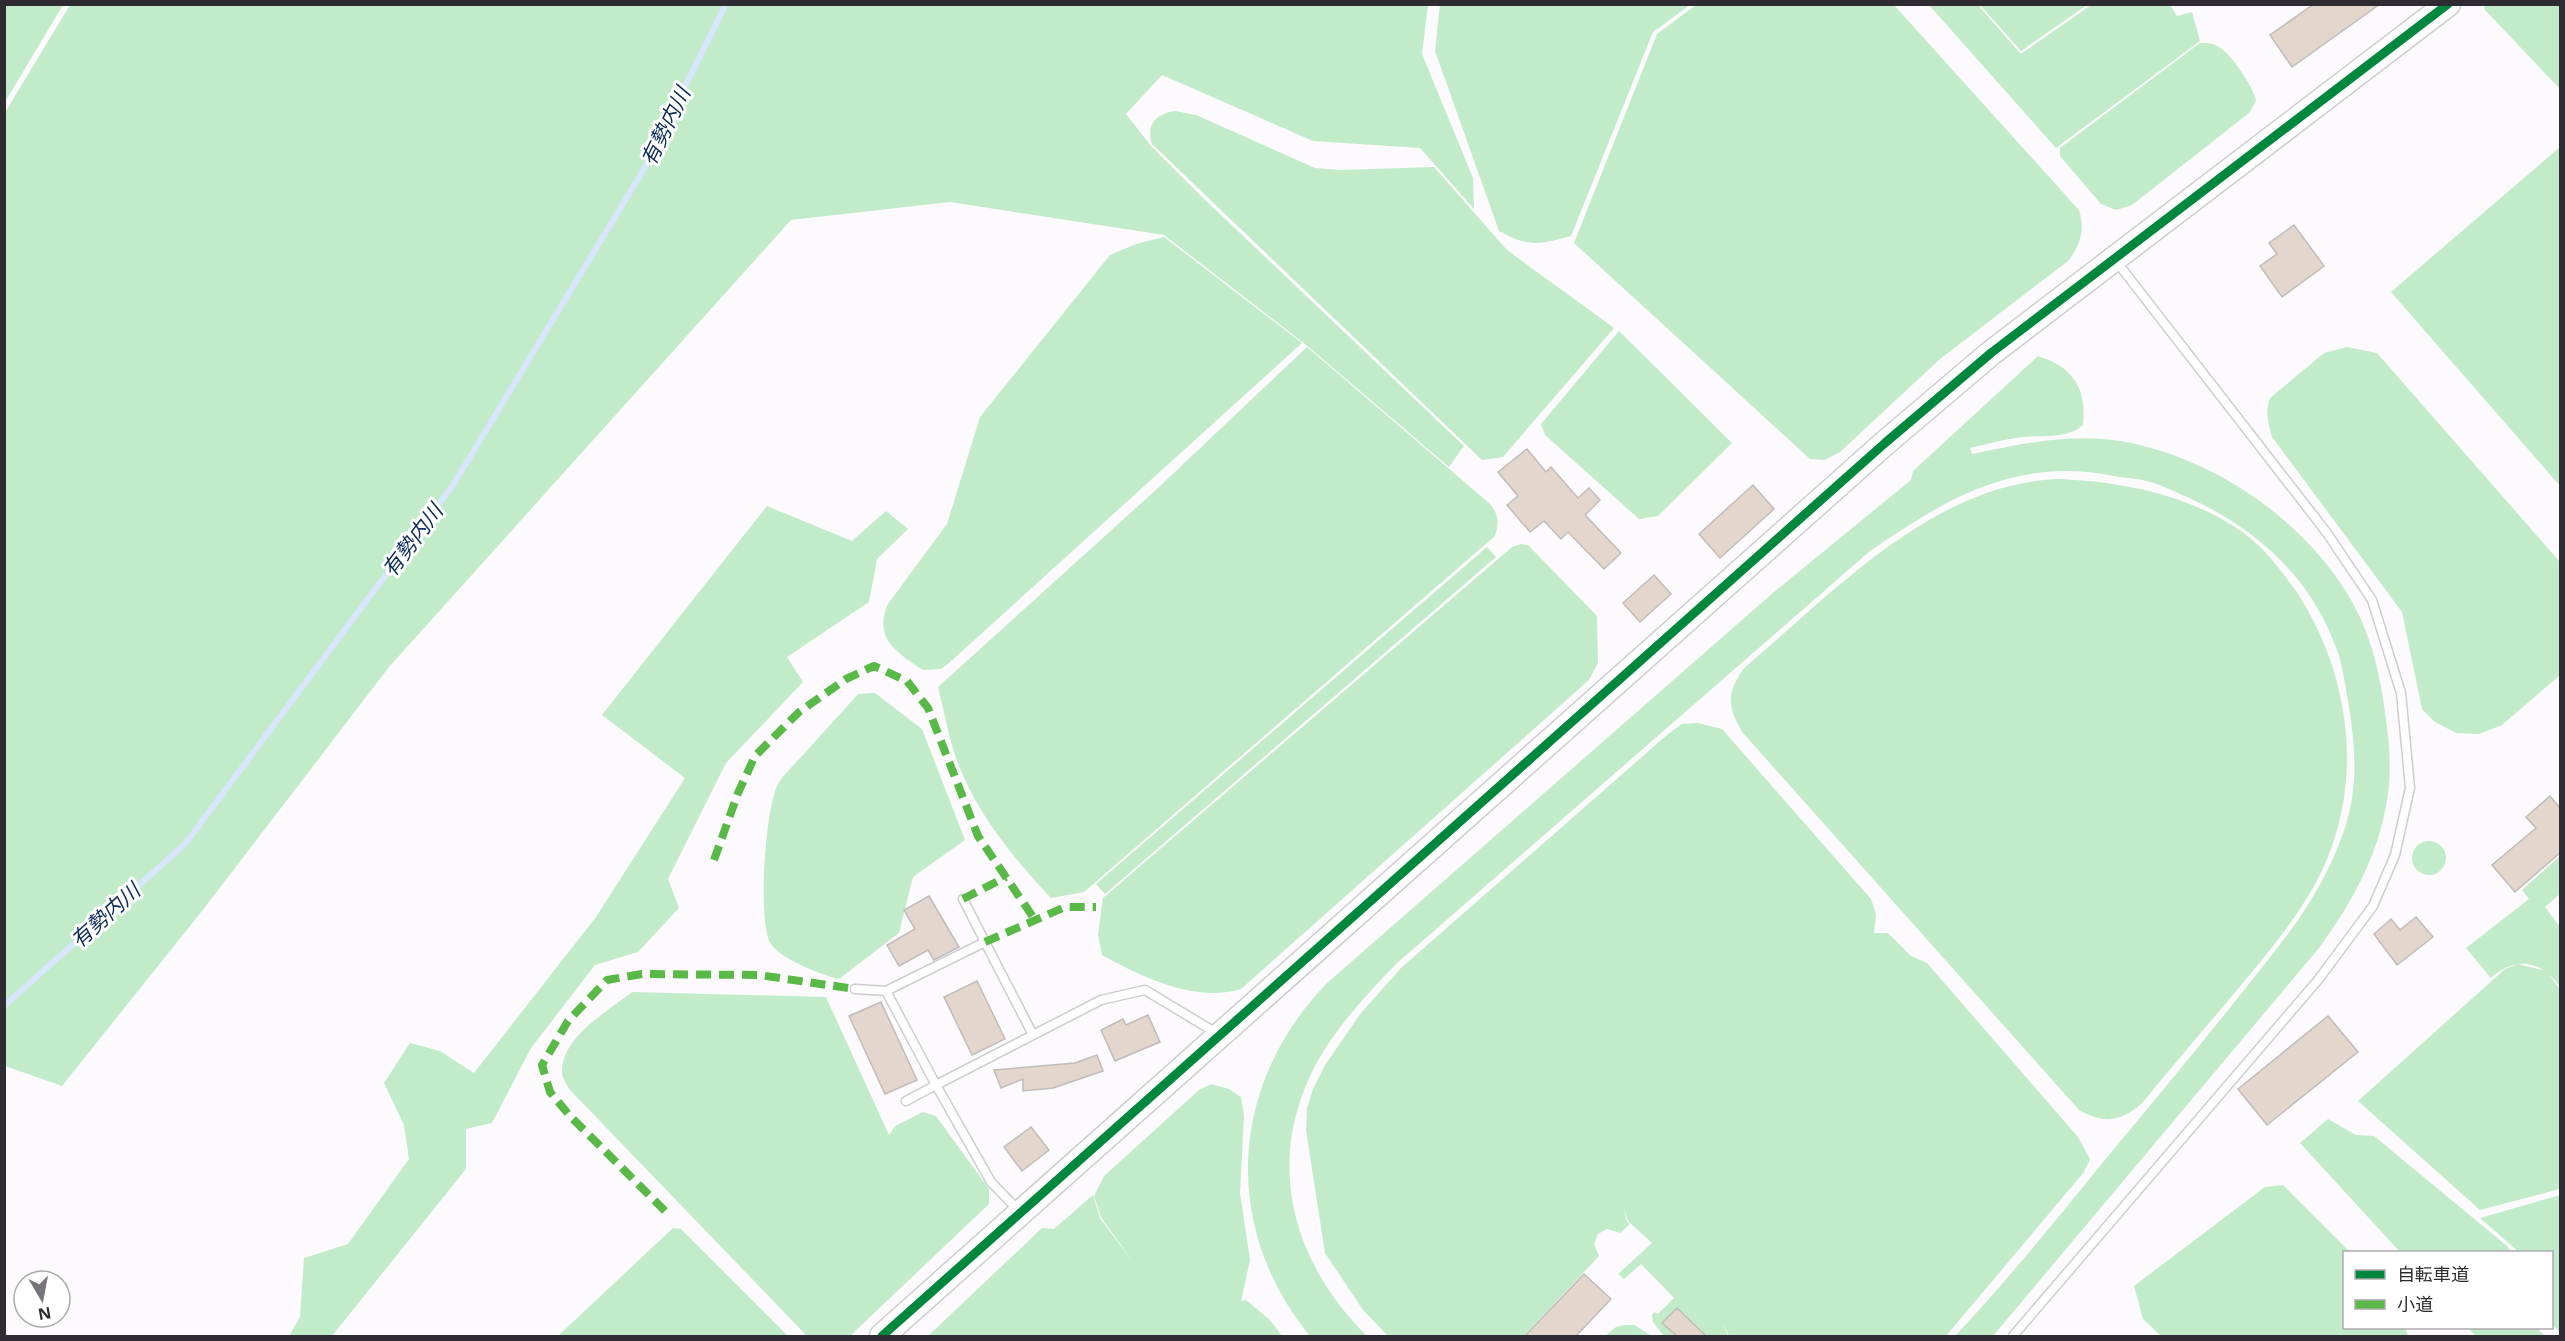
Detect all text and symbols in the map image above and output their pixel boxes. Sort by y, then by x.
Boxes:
water label: 有勢内川 [634,80,697,170]
water label: 有勢内川 [376,496,450,582]
water label: 有勢内川 [64,875,147,954]
legend [2343,1251,2553,1329]
text: 自転車道 [2397,1262,2469,1286]
north arrow [12,1269,72,1329]
text: 小道 [2397,1292,2433,1316]
text: N [36,1302,53,1326]

